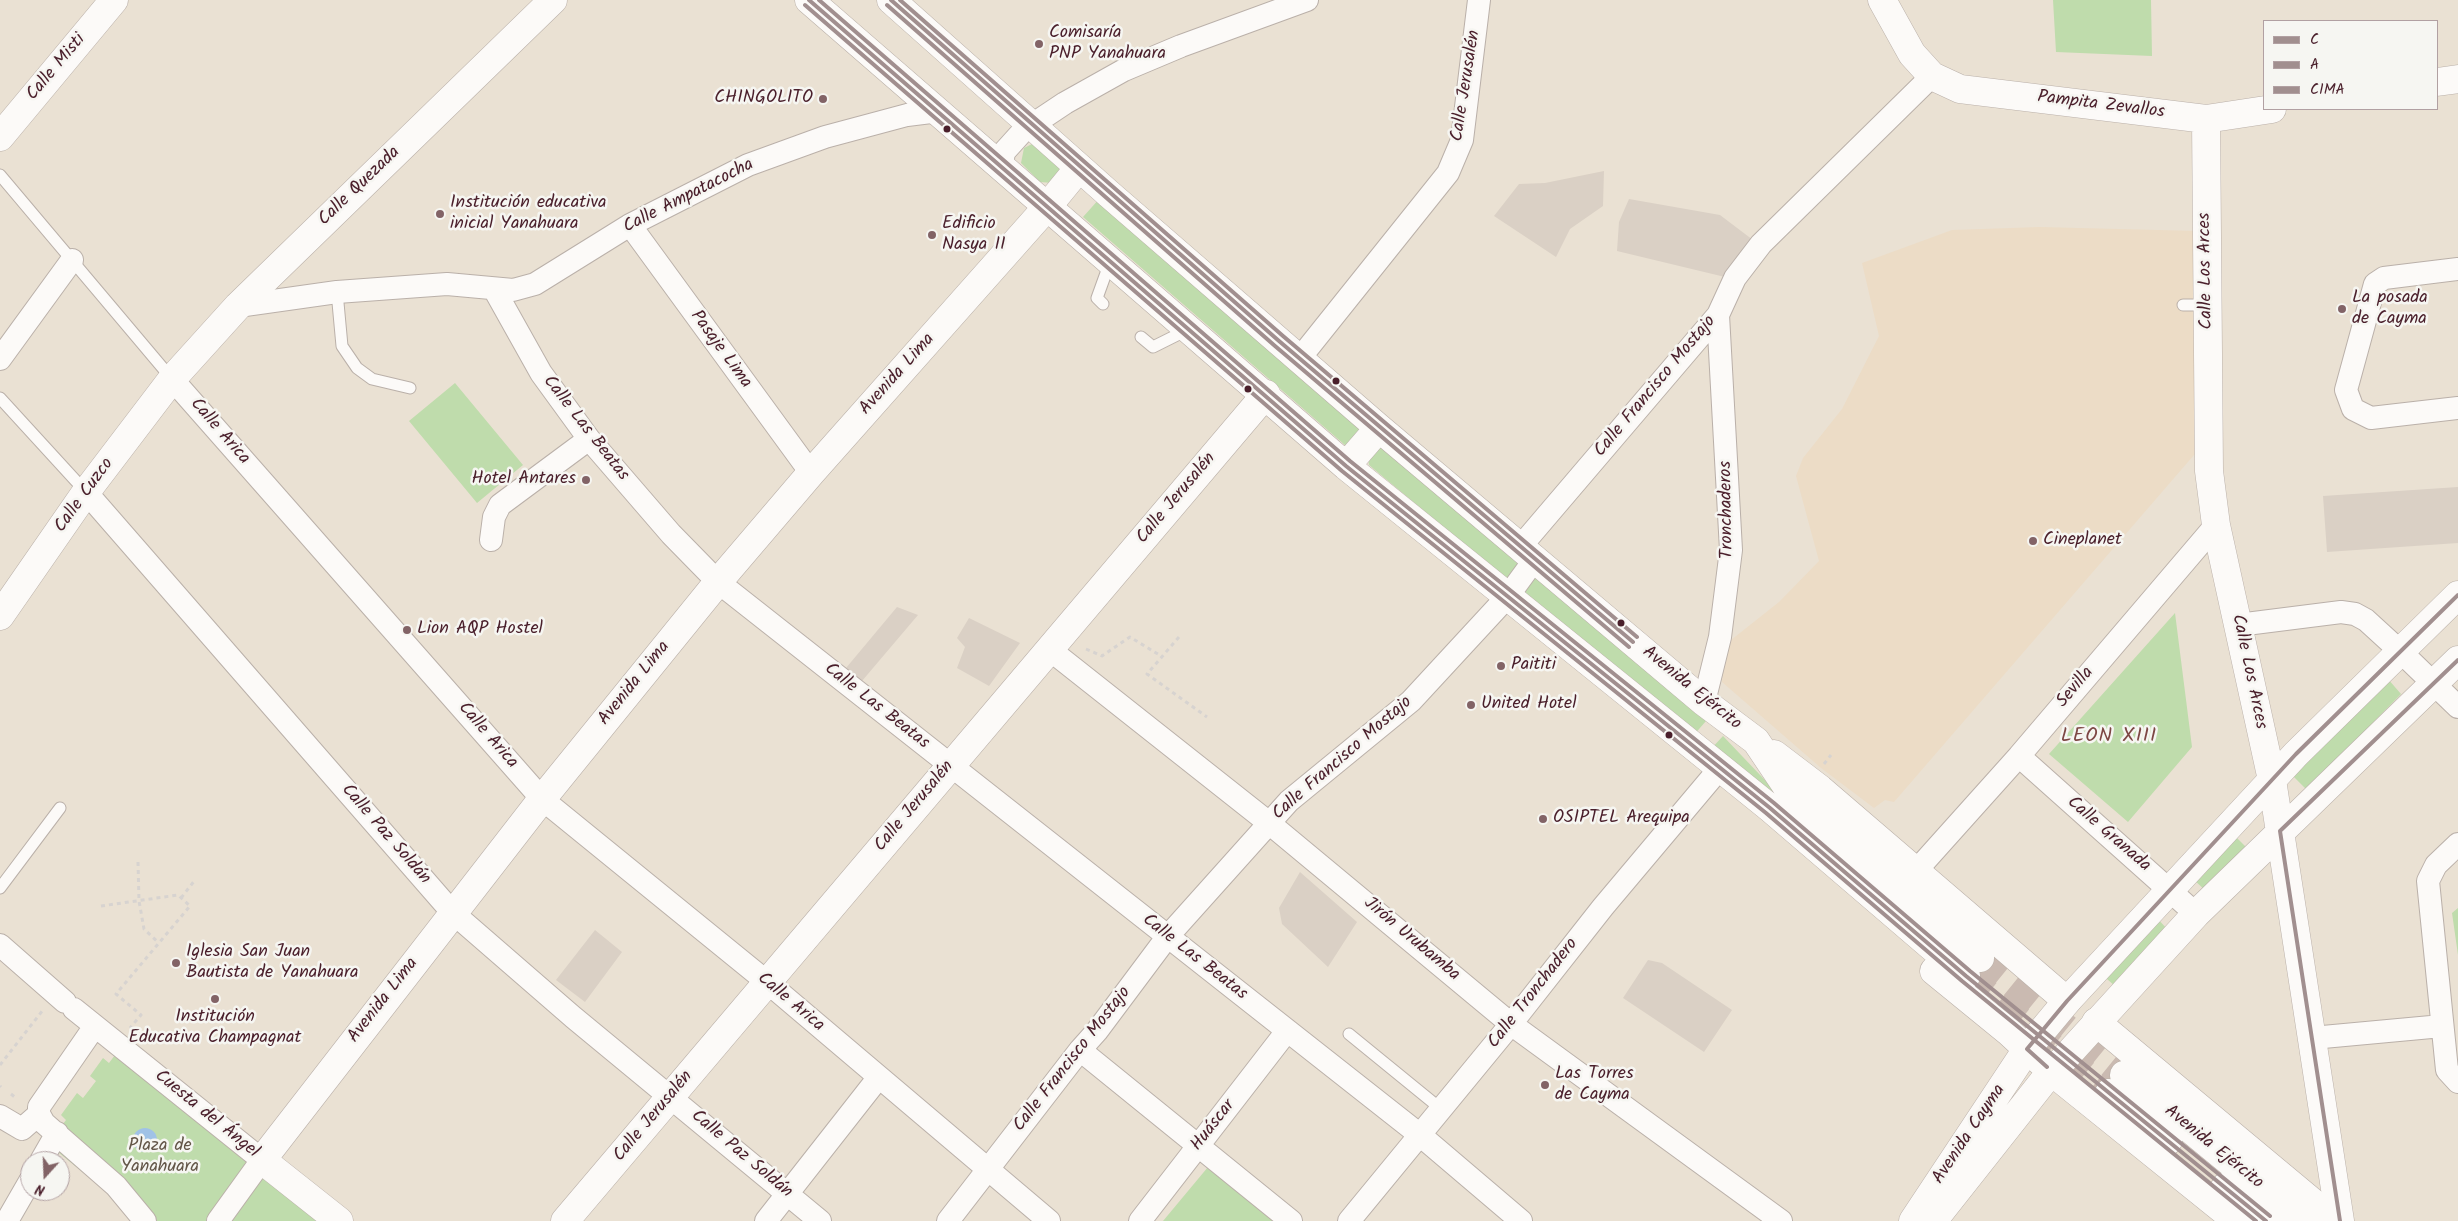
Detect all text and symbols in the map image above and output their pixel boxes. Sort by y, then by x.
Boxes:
legend [2263,20,2438,110]
place label: Comisaría PNP Yanahuara [1049,23,1166,66]
text: C [2310,28,2319,52]
street label: Calle Jerusalén [1448,29,1486,143]
street label: Calle Misti [23,30,91,106]
marker: Comisaría PNP Yanahuara [1033,38,1045,50]
text: A [2310,53,2319,77]
text: CIMA [2310,78,2345,102]
street label: Pampita Zevallos [2036,87,2166,125]
place label: CHINGOLITO [714,88,813,110]
marker: CHINGOLITO [817,93,829,105]
unlabelled marker [942,124,952,134]
street label: Calle Quezada [315,143,405,231]
street label: Calle Ampatacocha [620,155,758,239]
place label: Institución educativa inicial Yanahuara [450,193,606,235]
marker: Institución educativa inicial Yanahuara [434,208,446,220]
street label: Calle Los Arces [2195,212,2219,330]
place label: Edificio Nasya II [942,214,1006,256]
marker: Edificio Nasya II [926,229,938,241]
place label: La posada de Cayma [2352,288,2428,330]
marker: La posada de Cayma [2336,303,2348,315]
street label: Pasaje Lima [684,307,756,393]
street label: Calle Francisco Mostajo [1590,312,1722,462]
street label: Avenida Lima [856,330,940,420]
street label: Calle Las Beatas [537,372,633,486]
unlabelled marker [1331,376,1341,386]
unlabelled marker [1243,384,1253,394]
street label: Calle Arica [184,394,254,470]
street label: Calle Jerusalén [1133,449,1221,549]
street label: Calle Cuzco [51,455,119,537]
street label: Tronchaderos [1716,461,1740,559]
place label: Hotel Antares [471,469,576,491]
marker: Hotel Antares [580,474,592,486]
place label: Cineplanet [2043,530,2122,552]
marker: Cineplanet [2027,535,2039,547]
street label: Calle Los Arces [2225,613,2271,731]
unlabelled marker [1616,618,1626,628]
place label: Lion AQP Hostel [417,619,543,641]
marker: Lion AQP Hostel [401,624,413,636]
street label: Avenida Lima [594,638,676,730]
street label: Avenida Ejército [1637,642,1745,736]
place label: Paititi [1511,655,1556,677]
street label: Calle Las Beatas [819,659,933,755]
marker: Paititi [1495,660,1507,672]
street label: Sevilla [2053,663,2099,713]
street label: Calle Francisco Mostajo [1269,692,1417,826]
place label: United Hotel [1481,694,1577,716]
street label: Calle Arica [452,698,522,774]
marker: United Hotel [1465,699,1477,711]
district label: LEON XIII [2060,726,2158,750]
unlabelled marker [1664,730,1674,740]
street label: Calle Jerusalén [871,757,959,857]
street label: Calle Paz Soldán [336,780,434,890]
street label: Calle Granada [2062,793,2154,877]
place label: OSIPTEL Arequipa [1553,808,1690,830]
marker: OSIPTEL Arequipa [1537,813,1549,825]
street label: Jirón Urubamba [1358,893,1464,987]
street label: Calle Las Beatas [1137,910,1251,1006]
street label: Calle Tronchadero [1484,935,1584,1053]
place label: Iglesia San Juan Bautista de Yanahuara [186,942,358,984]
street label: Avenida Lima [344,954,424,1048]
marker: Iglesia San Juan Bautista de Yanahuara [170,957,182,969]
street label: Calle Arica [752,969,828,1037]
street label: Calle Francisco Mostajo [1010,983,1136,1137]
marker: Institución Educativa Champagnat [209,993,221,1005]
place label: Institución Educativa Champagnat [129,1007,301,1050]
place label: Las Torres de Cayma [1555,1064,1634,1106]
street label: Cuesta del Ángel [149,1066,263,1164]
street label: Calle Jerusalén [610,1067,698,1167]
marker: Las Torres de Cayma [1539,1079,1551,1091]
street label: Avenida Cayma [1929,1081,2011,1189]
street label: Huáscar [1187,1096,1241,1156]
street label: Avenida Ejército [2159,1101,2267,1195]
street label: Calle Paz Soldán [686,1106,796,1204]
park label: Plaza de Yanahuara [121,1136,199,1178]
north arrow [20,1151,70,1201]
text: N [32,1177,48,1201]

